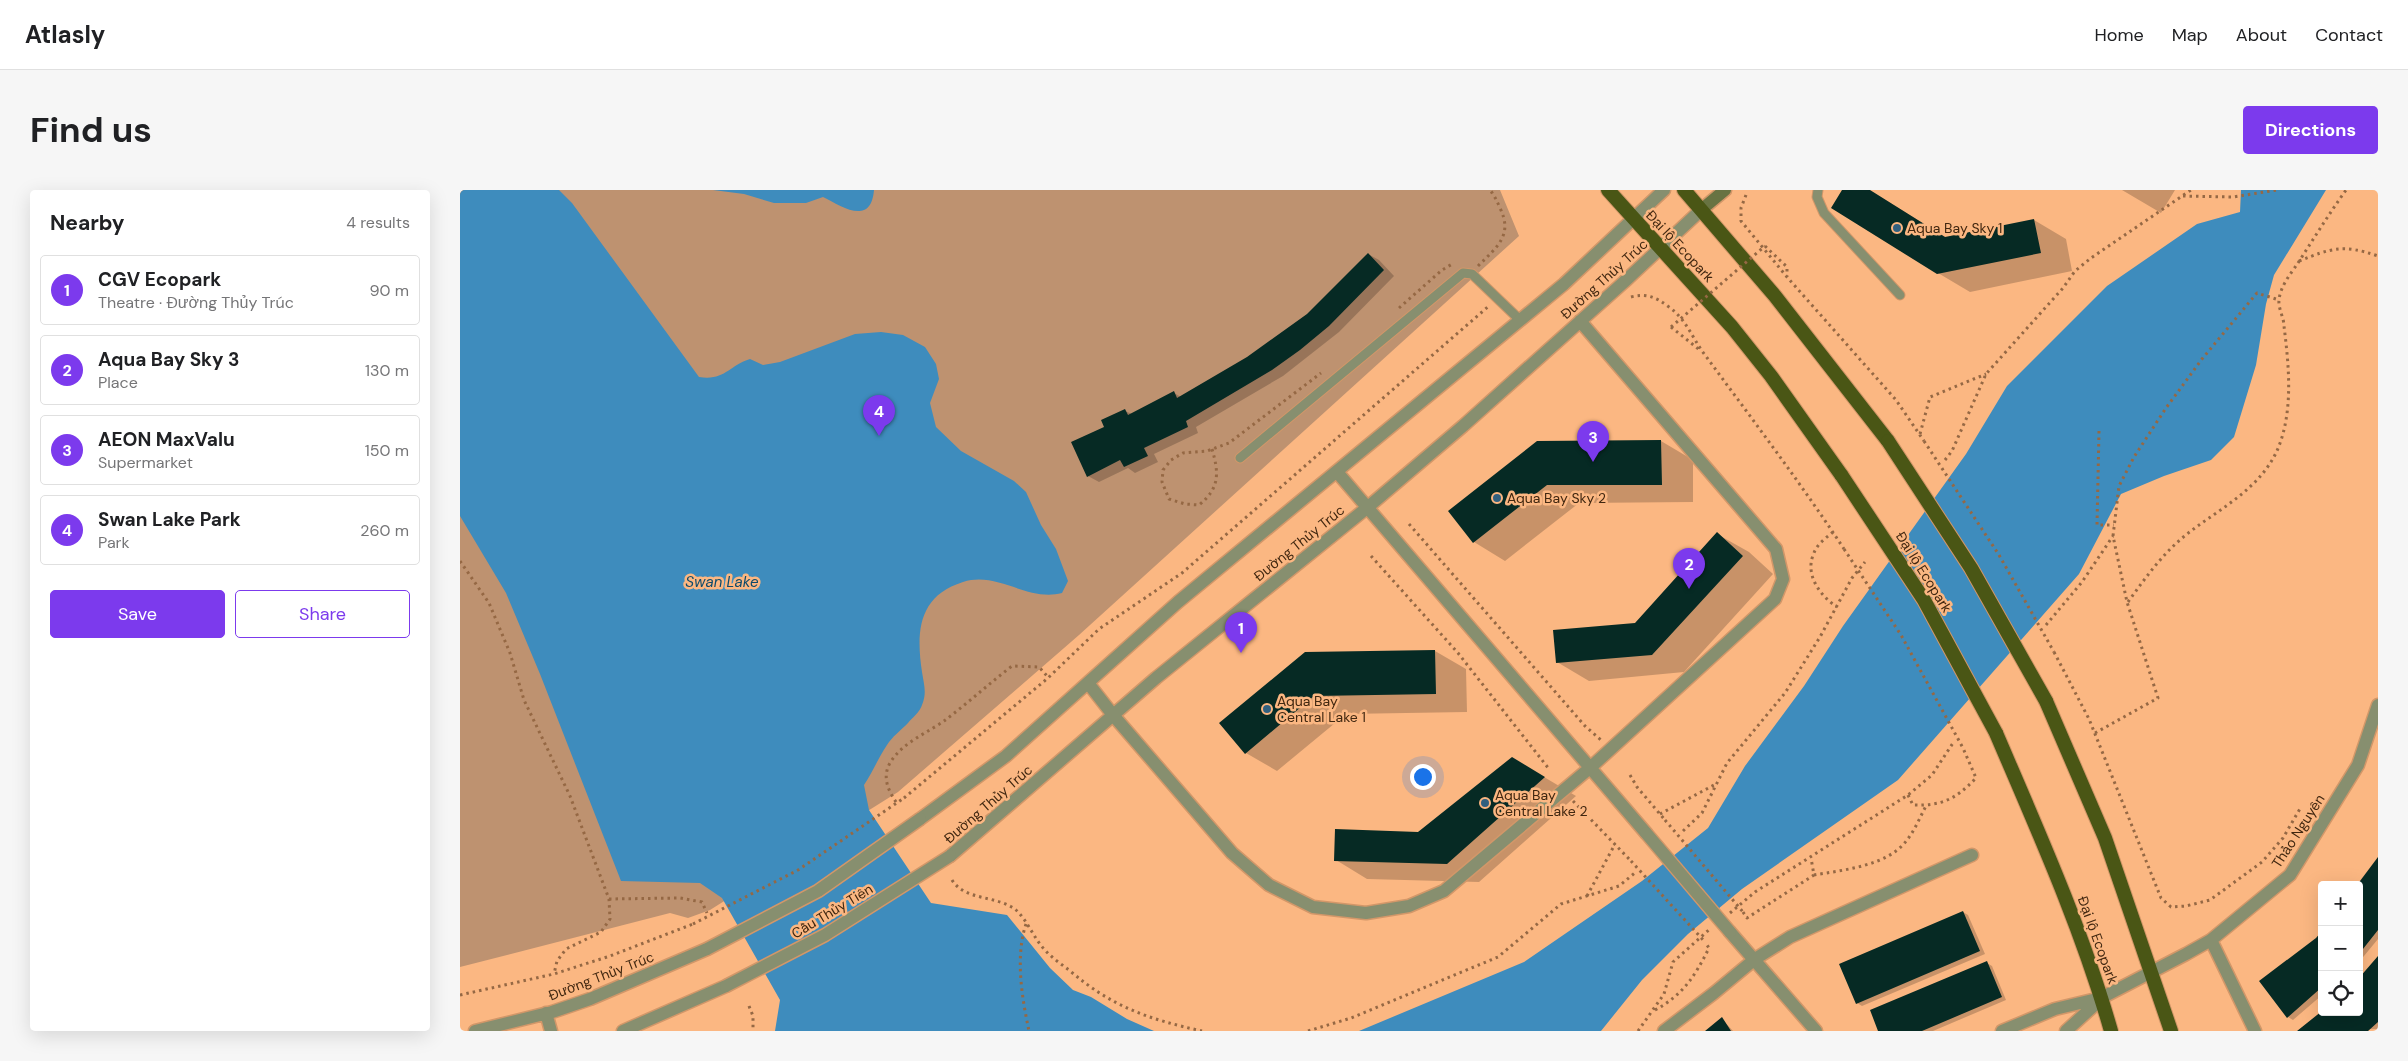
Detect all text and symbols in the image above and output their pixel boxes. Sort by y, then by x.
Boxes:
text: Atlasly [25,19,105,50]
text: Home [2094,23,2144,47]
text: Map [2172,23,2208,47]
text: About [2236,23,2287,47]
text: Contact [2315,23,2383,47]
button: Directions [2243,106,2378,154]
text: Find us [30,107,152,153]
street label: Đại lộ Ecopark [1642,206,1718,286]
text: Nearby [50,209,124,237]
text: 4 results [346,212,410,233]
place label: Aqua Bay Sky 1 [1907,219,2002,237]
marker: Aqua Bay Sky 1 [1891,222,1903,234]
street label: Đường Thủy Trúc [1557,235,1651,323]
text: CGV Ecopark [98,267,221,292]
text: 1 [64,280,70,301]
text: 90 m [369,280,409,301]
text: Theatre · Đường Thủy Trúc [98,292,294,313]
text: Aqua Bay Sky 3 [98,347,240,372]
text: 2 [62,360,72,381]
text: 130 m [365,360,409,381]
text: Place [98,372,138,393]
pin: 4 [863,395,895,436]
pin: 3 [1577,421,1609,462]
text: AEON MaxValu [98,427,235,452]
text: 3 [62,440,72,461]
text: 150 m [365,440,409,461]
text: Supermarket [98,452,193,473]
place label: Aqua Bay Sky 2 [1507,489,1606,507]
marker: Aqua Bay Sky 2 [1491,492,1503,504]
street label: Đường Thủy Trúc [1250,501,1348,585]
text: Swan Lake Park [98,507,241,532]
text: 4 [62,520,72,541]
text: 260 m [360,520,409,541]
street label: Đại lộ Ecopark [1892,528,1956,616]
text: Park [98,532,130,553]
pin: 2 [1673,548,1705,589]
water label: Swan Lake [685,572,759,592]
button: Save [50,590,225,638]
button: Share [235,590,410,638]
pin: 1 [1225,612,1257,653]
place label: Aqua Bay Central Lake 1 [1277,692,1366,726]
marker: Aqua Bay Central Lake 1 [1261,703,1273,715]
street label: Đường Thủy Trúc [940,761,1036,847]
your location [1410,764,1436,790]
place label: Aqua Bay Central Lake 2 [1495,786,1587,820]
street label: Thảo Nguyên [2267,791,2329,871]
marker: Aqua Bay Central Lake 2 [1479,797,1491,809]
street label: Cầu Thủy Tiên [788,880,876,942]
map controls [2318,881,2363,1016]
button: + [2318,881,2363,926]
street label: Đại lộ Ecopark [2074,894,2122,986]
button: − [2318,926,2363,971]
street label: Đường Thủy Trúc [546,948,656,1004]
button: locate [2318,971,2363,1016]

